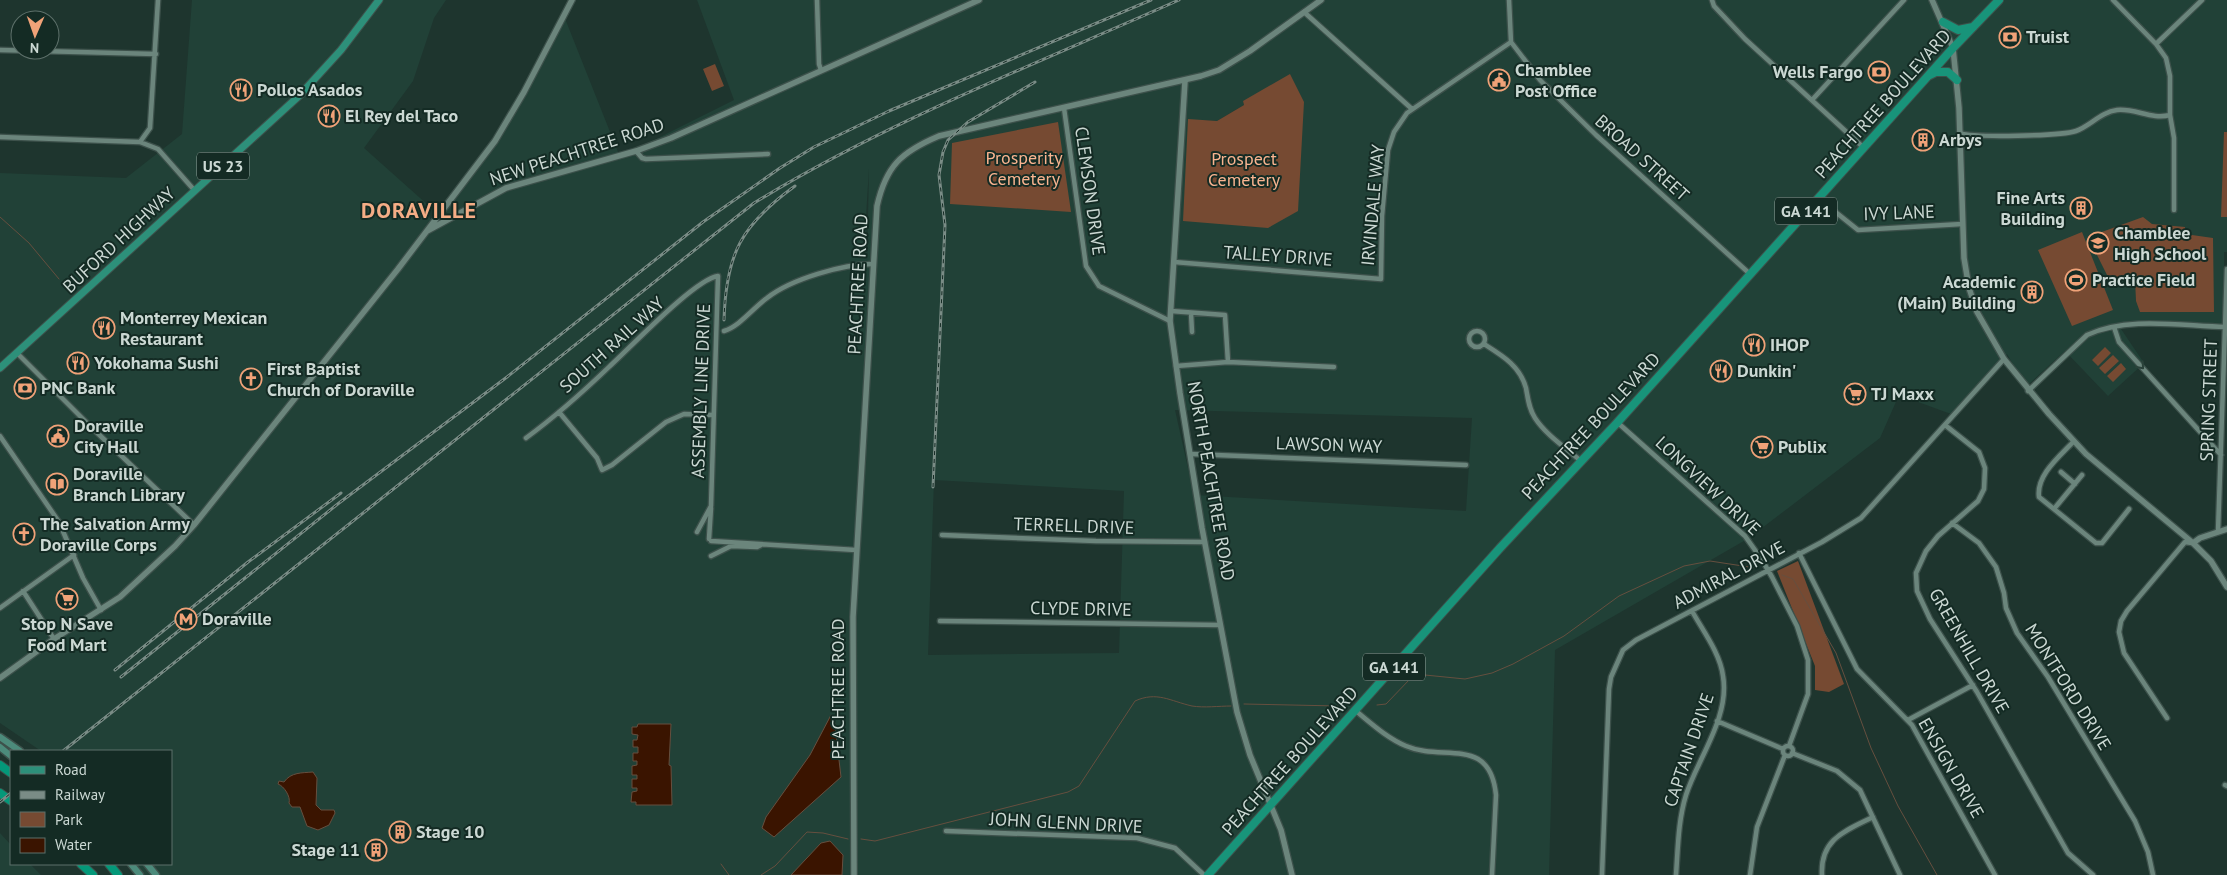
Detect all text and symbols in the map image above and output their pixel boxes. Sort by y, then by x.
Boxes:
north arrow [10,10,60,60]
street label: PEACHTREE BOULEVARD [1810,24,1956,183]
bank icon: Truist [1998,25,2022,49]
place label: Truist [2026,25,2070,48]
text: N [30,39,39,57]
place label: Chamblee Post Office [1515,58,1597,102]
place label: Wells Fargo [1773,60,1863,83]
bank icon: Wells Fargo [1867,60,1891,84]
public building icon: Chamblee Post Office [1487,68,1511,92]
restaurant icon: Pollos Asados [229,78,253,102]
place label: Pollos Asados [257,78,363,101]
restaurant icon: El Rey del Taco [317,104,341,128]
place label: El Rey del Taco [345,104,458,127]
street label: BROAD STREET [1590,109,1694,206]
street label: NEW PEACHTREE ROAD [487,112,667,191]
street label: CLEMSON DRIVE [1070,125,1111,257]
building icon: Arbys [1911,128,1935,152]
place label: Arbys [1939,128,1982,151]
street label: IRVINDALE WAY [1356,143,1389,267]
park label: Prosperity Cemetery [985,146,1063,190]
park label: Prospect Cemetery [1208,147,1281,191]
road number: US 23 [197,153,249,180]
street label: BUFORD HIGHWAY [58,182,180,298]
place label: Fine Arts Building [1997,186,2065,230]
district label: DORAVILLE [361,196,477,224]
building icon: Fine Arts Building [2069,196,2093,220]
road number: GA 141 [1775,198,1837,225]
street label: IVY LANE [1863,200,1935,225]
street label: PEACHTREE ROAD [842,213,873,355]
place label: Chamblee High School [2114,221,2207,265]
school or university icon: Chamblee High School [2086,231,2110,255]
street label: TALLEY DRIVE [1223,240,1333,271]
sports icon: Practice Field [2064,268,2088,292]
place label: Practice Field [2092,268,2195,291]
place label: Academic (Main) Building [1897,270,2016,314]
building icon: Academic (Main) Building [2020,280,2044,304]
street label: SOUTH RAIL WAY [554,291,669,398]
street label: ASSEMBLY LINE DRIVE [686,303,715,479]
place label: Monterrey Mexican Restaurant [120,306,267,350]
restaurant icon: Monterrey Mexican Restaurant [92,316,116,340]
restaurant icon: IHOP [1742,333,1766,357]
place label: IHOP [1770,333,1809,356]
street label: SPRING STREET [2195,338,2222,462]
street label: PEACHTREE BOULEVARD [1516,347,1665,504]
restaurant icon: Yokohama Sushi [66,351,90,375]
place label: Yokohama Sushi [93,351,219,374]
place label: First Baptist Church of Doraville [267,357,415,401]
restaurant icon: Dunkin' [1709,359,1733,383]
place label: Dunkin' [1737,359,1796,382]
one-way arrow [2135,361,2144,370]
church icon: First Baptist Church of Doraville [239,367,263,391]
bank icon: PNC Bank [13,376,37,400]
place label: PNC Bank [41,376,115,399]
street label: NORTH PEACHTREE ROAD [1183,379,1240,582]
supermarket icon: TJ Maxx [1843,382,1867,406]
place label: TJ Maxx [1871,382,1934,405]
place label: Doraville City Hall [74,414,144,458]
public building icon: Doraville City Hall [46,424,70,448]
street label: LAWSON WAY [1275,431,1383,458]
street label: LONGVIEW DRIVE [1651,431,1766,540]
supermarket icon: Publix [1750,435,1774,459]
place label: Publix [1778,435,1827,458]
place label: Doraville Branch Library [73,462,185,506]
library icon: Doraville Branch Library [45,472,69,496]
place label: The Salvation Army Doraville Corps [40,512,190,556]
street label: TERRELL DRIVE [1013,512,1135,539]
church icon: The Salvation Army Doraville Corps [12,522,36,546]
street label: ADMIRAL DRIVE [1669,535,1789,614]
street label: GREENHILL DRIVE [1924,584,2015,717]
supermarket icon: Stop N Save Food Mart [55,587,79,611]
street label: CLYDE DRIVE [1030,596,1132,621]
metro station icon: Doraville [174,607,198,631]
place label: Doraville [202,607,272,630]
place label: Stop N Save Food Mart [21,612,113,656]
street label: PEACHTREE ROAD [826,618,849,760]
street label: MONTFORD DRIVE [2020,619,2117,754]
road number: GA 141 [1363,654,1425,680]
street label: PEACHTREE BOULEVARD [1217,681,1363,840]
street label: CAPTAIN DRIVE [1658,690,1719,810]
street label: ENSIGN DRIVE [1913,713,1989,822]
legend [10,750,172,865]
text: Road [55,760,87,779]
text: Railway [55,785,105,804]
street label: JOHN GLENN DRIVE [988,807,1143,838]
text: Park [55,810,83,829]
building icon: Stage 10 [388,820,412,844]
place label: Stage 10 [416,820,485,843]
text: Water [55,835,92,854]
place label: Stage 11 [291,838,360,861]
building icon: Stage 11 [364,838,388,862]

